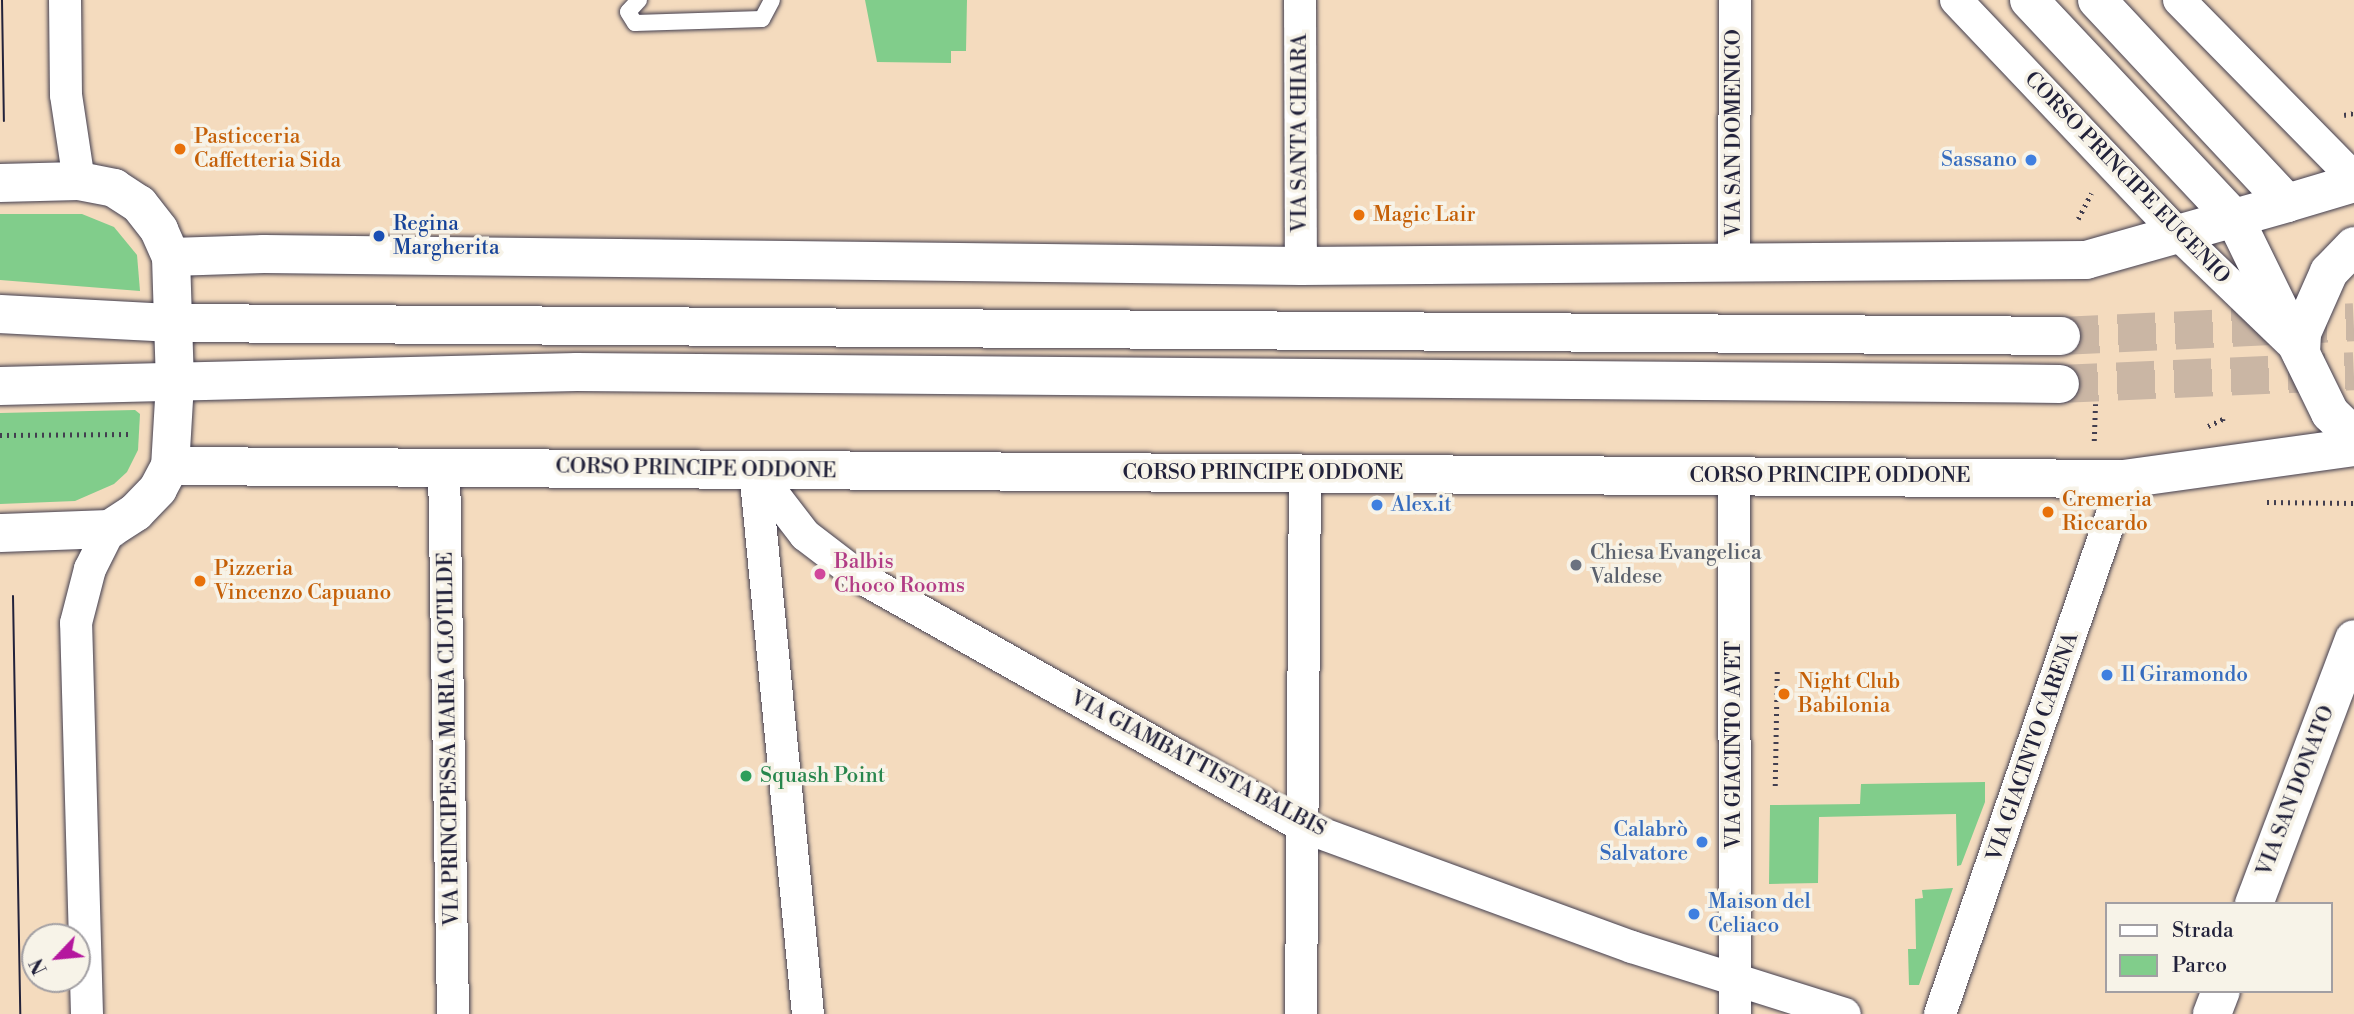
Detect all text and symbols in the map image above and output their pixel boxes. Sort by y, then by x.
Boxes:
street label: VIA SAN DOMENICO [1721,29,1747,237]
street label: VIA SANTA CHIARA [1287,34,1313,232]
street label: CORSO PRINCIPE EUGENIO [2019,67,2235,289]
place label: Pasticceria Caffetteria Sida [194,124,341,174]
marker: Pasticceria Caffetteria Sida [172,141,188,157]
place label: Sassano [1941,147,2017,173]
marker: Sassano [2023,152,2039,168]
place label: Magic Lair [1373,202,1475,228]
marker: Magic Lair [1351,207,1367,223]
place label: Regina Margherita [393,211,500,261]
marker: Regina Margherita [371,228,387,244]
street label: CORSO PRINCIPE ODDONE [555,454,837,484]
street label: CORSO PRINCIPE ODDONE [1122,460,1404,486]
street label: CORSO PRINCIPE ODDONE [1689,463,1971,489]
place label: Cremeria Riccardo [2062,487,2152,537]
place label: Alex.it [1391,492,1452,518]
marker: Alex.it [1369,497,1385,513]
marker: Cremeria Riccardo [2040,504,2056,520]
place label: Chiesa Evangelica Valdese [1590,540,1762,590]
place label: Balbis Choco Rooms [834,549,965,599]
street label: VIA PRINCIPESSA MARIA CLOTILDE [433,552,465,926]
place label: Pizzeria Vincenzo Capuano [214,556,391,606]
marker: Chiesa Evangelica Valdese [1568,557,1584,573]
marker: Balbis Choco Rooms [812,566,828,582]
marker: Pizzeria Vincenzo Capuano [192,573,208,589]
street label: VIA GIACINTO CARENA [1982,629,2084,865]
street label: VIA GIACINTO AVET [1721,641,1747,849]
place label: Il Giramondo [2121,662,2248,688]
marker: Il Giramondo [2099,667,2115,683]
place label: Night Club Babilonia [1798,669,1900,719]
street label: VIA GIAMBATTISTA BALBIS [1066,686,1330,842]
marker: Night Club Babilonia [1776,686,1792,702]
street label: VIA SAN DONATO [2252,702,2340,880]
place label: Squash Point [760,763,885,789]
marker: Squash Point [738,768,754,784]
place label: Calabrò Salvatore [1599,817,1688,867]
marker: Calabrò Salvatore [1694,834,1710,850]
place label: Maison del Celiaco [1708,889,1811,939]
legend [2106,902,2333,993]
marker: Maison del Celiaco [1686,906,1702,922]
text: Strada [2172,918,2234,944]
north arrow [21,923,91,993]
text: Parco [2172,953,2227,979]
text: N [25,954,53,978]

